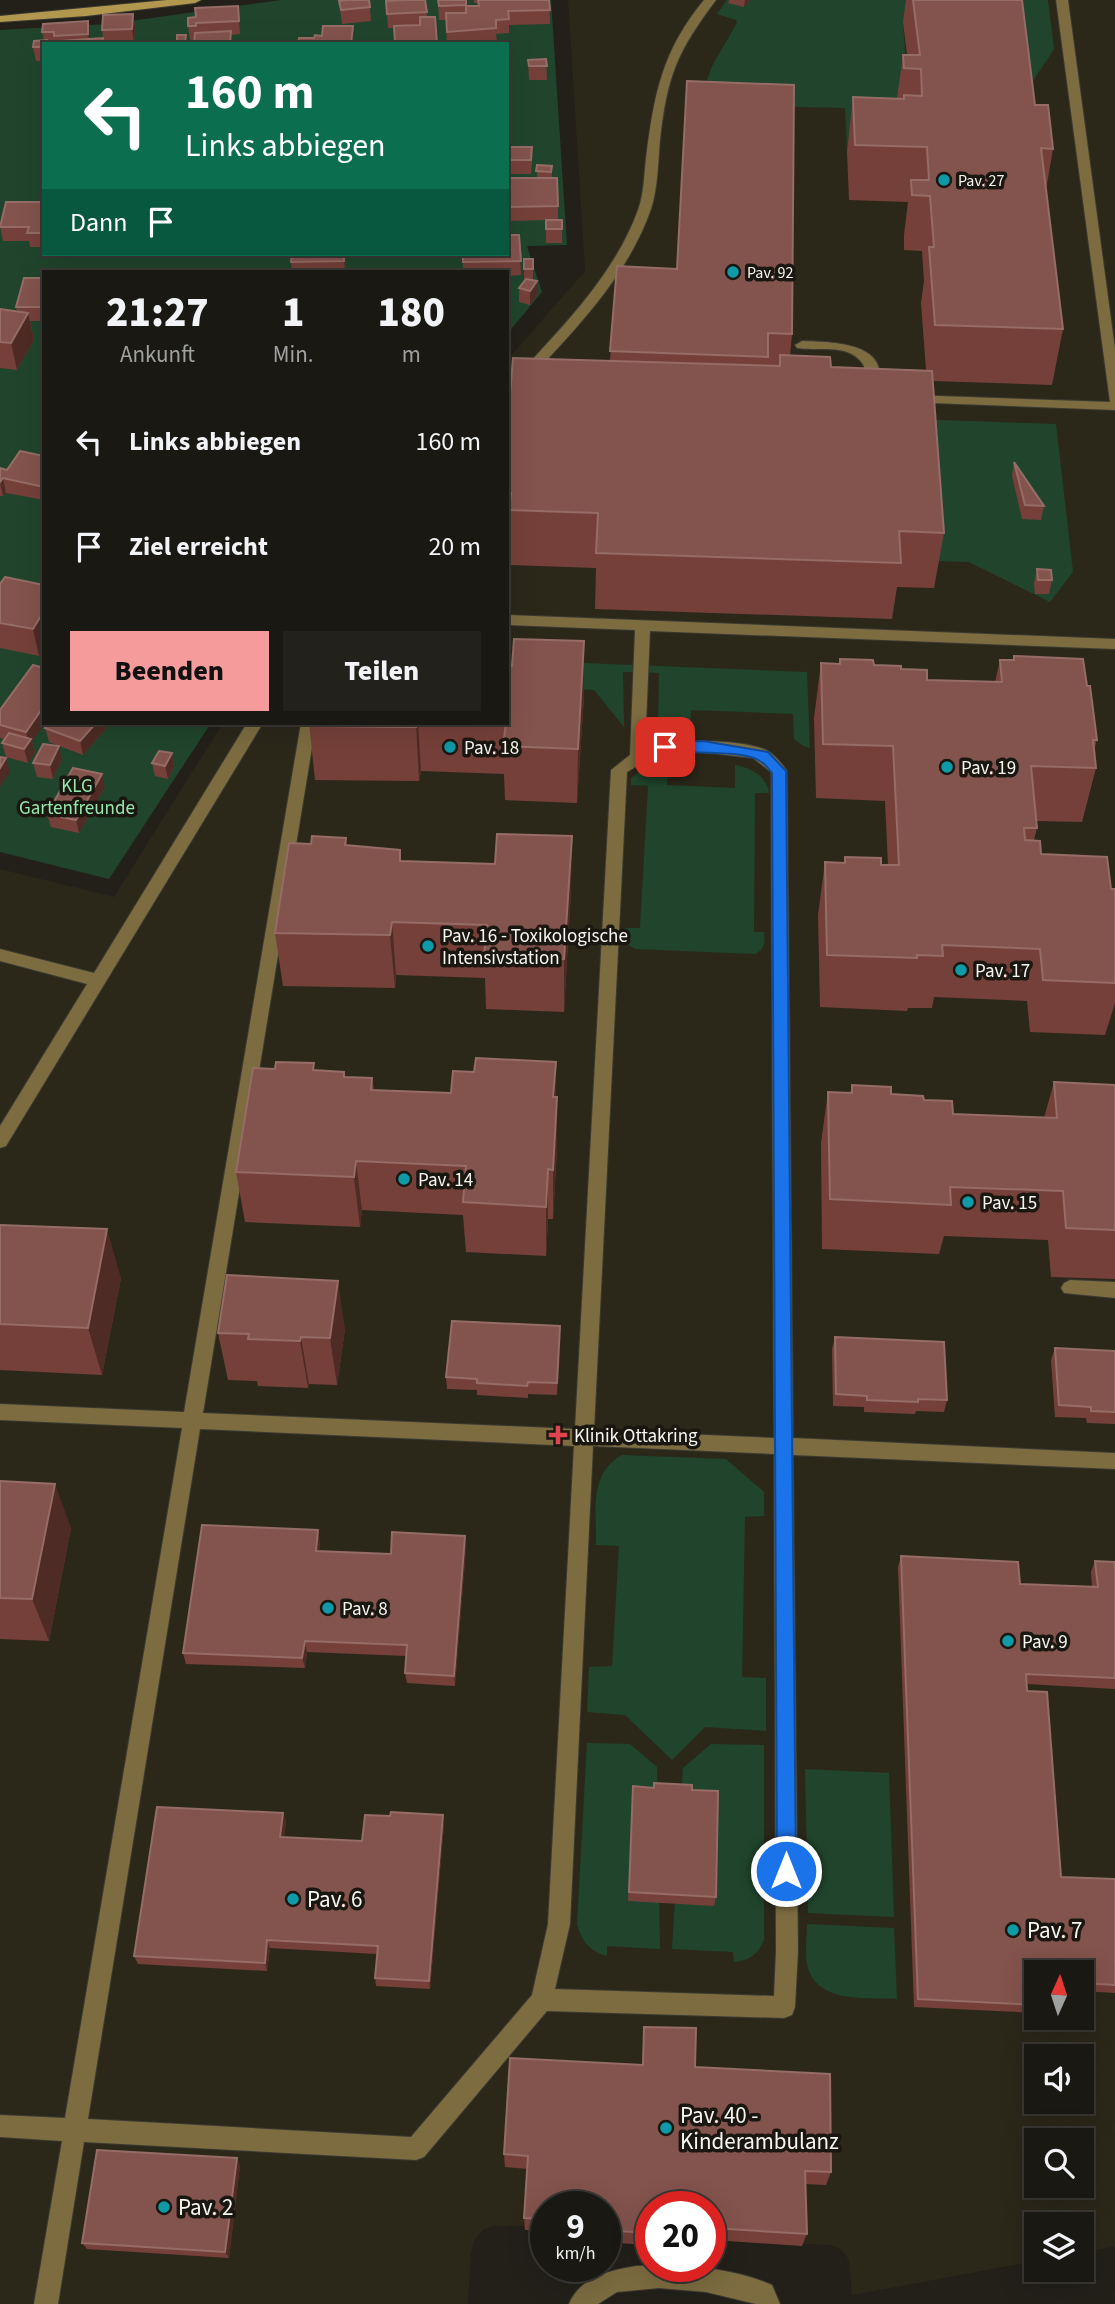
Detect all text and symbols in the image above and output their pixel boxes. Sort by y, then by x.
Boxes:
text: 160 m [185,58,314,128]
icon: left [70,70,161,161]
text: Links abbiegen [185,123,386,169]
place label: Pav. 27 [958,170,1004,192]
marker: Pav. 27 [936,172,952,188]
icon: arrive [142,203,180,241]
text: Dann [70,204,128,241]
place label: Pav. 92 [747,262,793,284]
marker: Pav. 92 [725,264,741,280]
text: 21:27 [106,283,209,343]
text: 1 [282,283,304,343]
text: 180 [378,283,445,343]
text: Ankunft [120,338,195,371]
text: Min. [273,338,314,371]
text: m [402,338,421,371]
icon: left [70,423,108,461]
text: Links abbiegen [129,423,301,460]
text: 160 m [415,423,481,460]
icon: arrive [70,528,108,566]
text: Ziel erreicht [129,528,268,565]
text: 20 m [428,528,481,565]
button: Beenden [70,631,269,711]
button: Teilen [283,631,481,711]
pin [635,717,695,777]
icon: arrive [646,728,684,766]
place label: Pav. 18 [464,735,519,762]
marker: Pav. 18 [442,739,458,755]
place label: Pav. 19 [961,755,1016,782]
marker: Pav. 19 [939,759,955,775]
park label: KLG Gartenfreunde [19,773,135,822]
place label: Pav. 16 - Toxikologische Intensivstation [442,923,628,972]
marker: Pav. 16 - Toxikologische Intensivstation [420,938,436,954]
place label: Pav. 17 [975,958,1030,985]
marker: Pav. 17 [953,962,969,978]
place label: Pav. 14 [418,1167,473,1194]
marker: Pav. 14 [396,1171,412,1187]
place label: Pav. 15 [982,1190,1037,1217]
marker: Pav. 15 [960,1194,976,1210]
place label: Klinik Ottakring [574,1423,698,1450]
marker: Klinik Ottakring [548,1425,568,1445]
place label: Pav. 8 [342,1596,388,1623]
marker: Pav. 8 [320,1600,336,1616]
place label: Pav. 9 [1022,1629,1068,1656]
marker: Pav. 9 [1000,1633,1016,1649]
position arrow [749,1834,823,1908]
place label: Pav. 6 [307,1883,362,1916]
marker: Pav. 6 [285,1891,301,1907]
place label: Pav. 7 [1027,1914,1082,1947]
marker: Pav. 7 [1005,1922,1021,1938]
north arrow [1024,1960,1094,2030]
map controls [1024,1960,1094,2282]
button: sound [1024,2044,1094,2114]
place label: Pav. 40 - Kinderambulanz [680,2099,839,2158]
marker: Pav. 40 - Kinderambulanz [658,2120,674,2136]
button: search [1024,2128,1094,2198]
place label: Pav. 2 [178,2191,233,2224]
speed limit sign: 20 [635,2191,726,2282]
marker: Pav. 2 [156,2199,172,2215]
text: 9 [566,2202,585,2252]
button: layers [1024,2212,1094,2282]
text: km/h [556,2241,595,2266]

